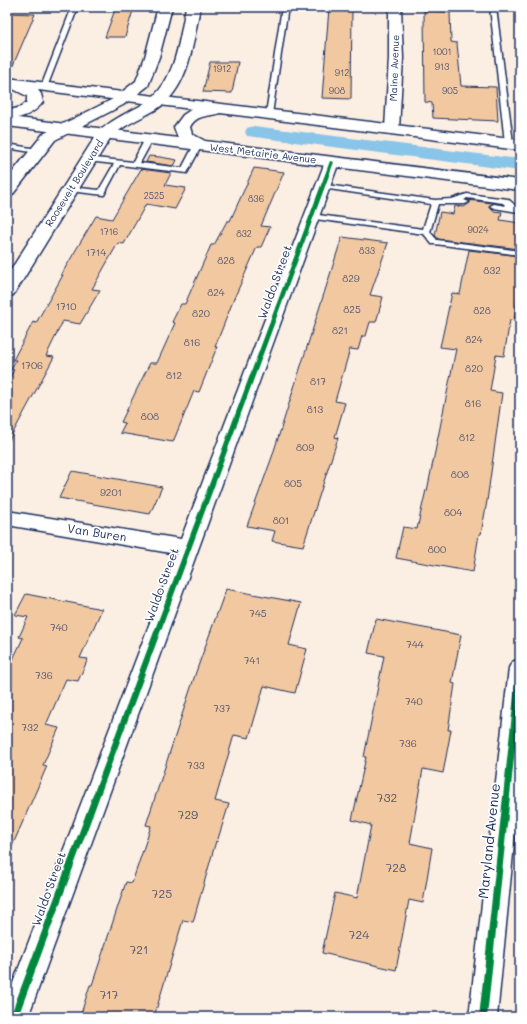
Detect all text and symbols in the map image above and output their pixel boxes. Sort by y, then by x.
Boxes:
street label: Maine Avenue [386,34,402,102]
house number: 1001 [432,46,452,57]
house number: 913 [435,61,449,72]
house number: 1912 [213,63,231,74]
house number: 912 [335,67,349,78]
house number: 908 [329,85,346,96]
house number: 905 [442,85,458,96]
street label: Roosevelt Boulevard [42,137,106,229]
street label: West Metairie Avenue [209,140,317,166]
house number: 2525 [144,190,164,201]
house number: 836 [248,193,264,204]
house number: 9024 [467,224,489,235]
house number: 1716 [100,226,118,237]
house number: 832 [236,228,252,239]
street label: Waldo Street [253,242,295,321]
house number: 1714 [86,245,106,259]
house number: 833 [359,245,375,256]
house number: 828 [217,253,235,267]
house number: 832 [483,263,501,277]
house number: 829 [342,271,360,285]
house number: 824 [207,285,225,299]
house number: 1710 [56,299,76,313]
house number: 825 [343,302,361,316]
house number: 828 [473,303,491,317]
house number: 820 [192,306,210,320]
house number: 821 [332,323,348,337]
house number: 824 [465,332,483,346]
house number: 816 [184,335,200,349]
house number: 1706 [21,358,43,372]
house number: 820 [465,361,483,375]
house number: 812 [166,368,182,382]
house number: 817 [310,374,326,388]
house number: 816 [465,396,481,410]
house number: 813 [307,402,323,416]
house number: 808 [141,409,159,423]
house number: 812 [459,430,475,444]
house number: 809 [296,440,314,454]
house number: 808 [451,467,469,481]
house number: 805 [284,476,302,490]
house number: 9201 [100,485,122,499]
house number: 804 [444,505,462,519]
house number: 801 [273,513,289,527]
street label: Van Buren [66,519,128,545]
house number: 800 [428,542,446,556]
street label: Waldo Street [140,545,182,624]
house number: 745 [249,606,267,620]
house number: 740 [50,620,68,634]
house number: 744 [406,637,424,651]
house number: 741 [244,653,260,667]
house number: 736 [35,668,53,682]
house number: 740 [405,694,423,708]
house number: 737 [214,701,231,715]
house number: 732 [22,720,39,734]
house number: 736 [399,736,417,750]
house number: 733 [187,758,205,772]
street label: Maryland Avenue [473,782,504,900]
house number: 732 [377,789,397,805]
house number: 729 [178,806,198,822]
street label: Waldo Street [27,849,69,928]
house number: 728 [386,859,406,875]
house number: 725 [152,885,172,901]
house number: 724 [349,926,369,942]
house number: 721 [130,941,148,957]
house number: 717 [100,986,119,1002]

